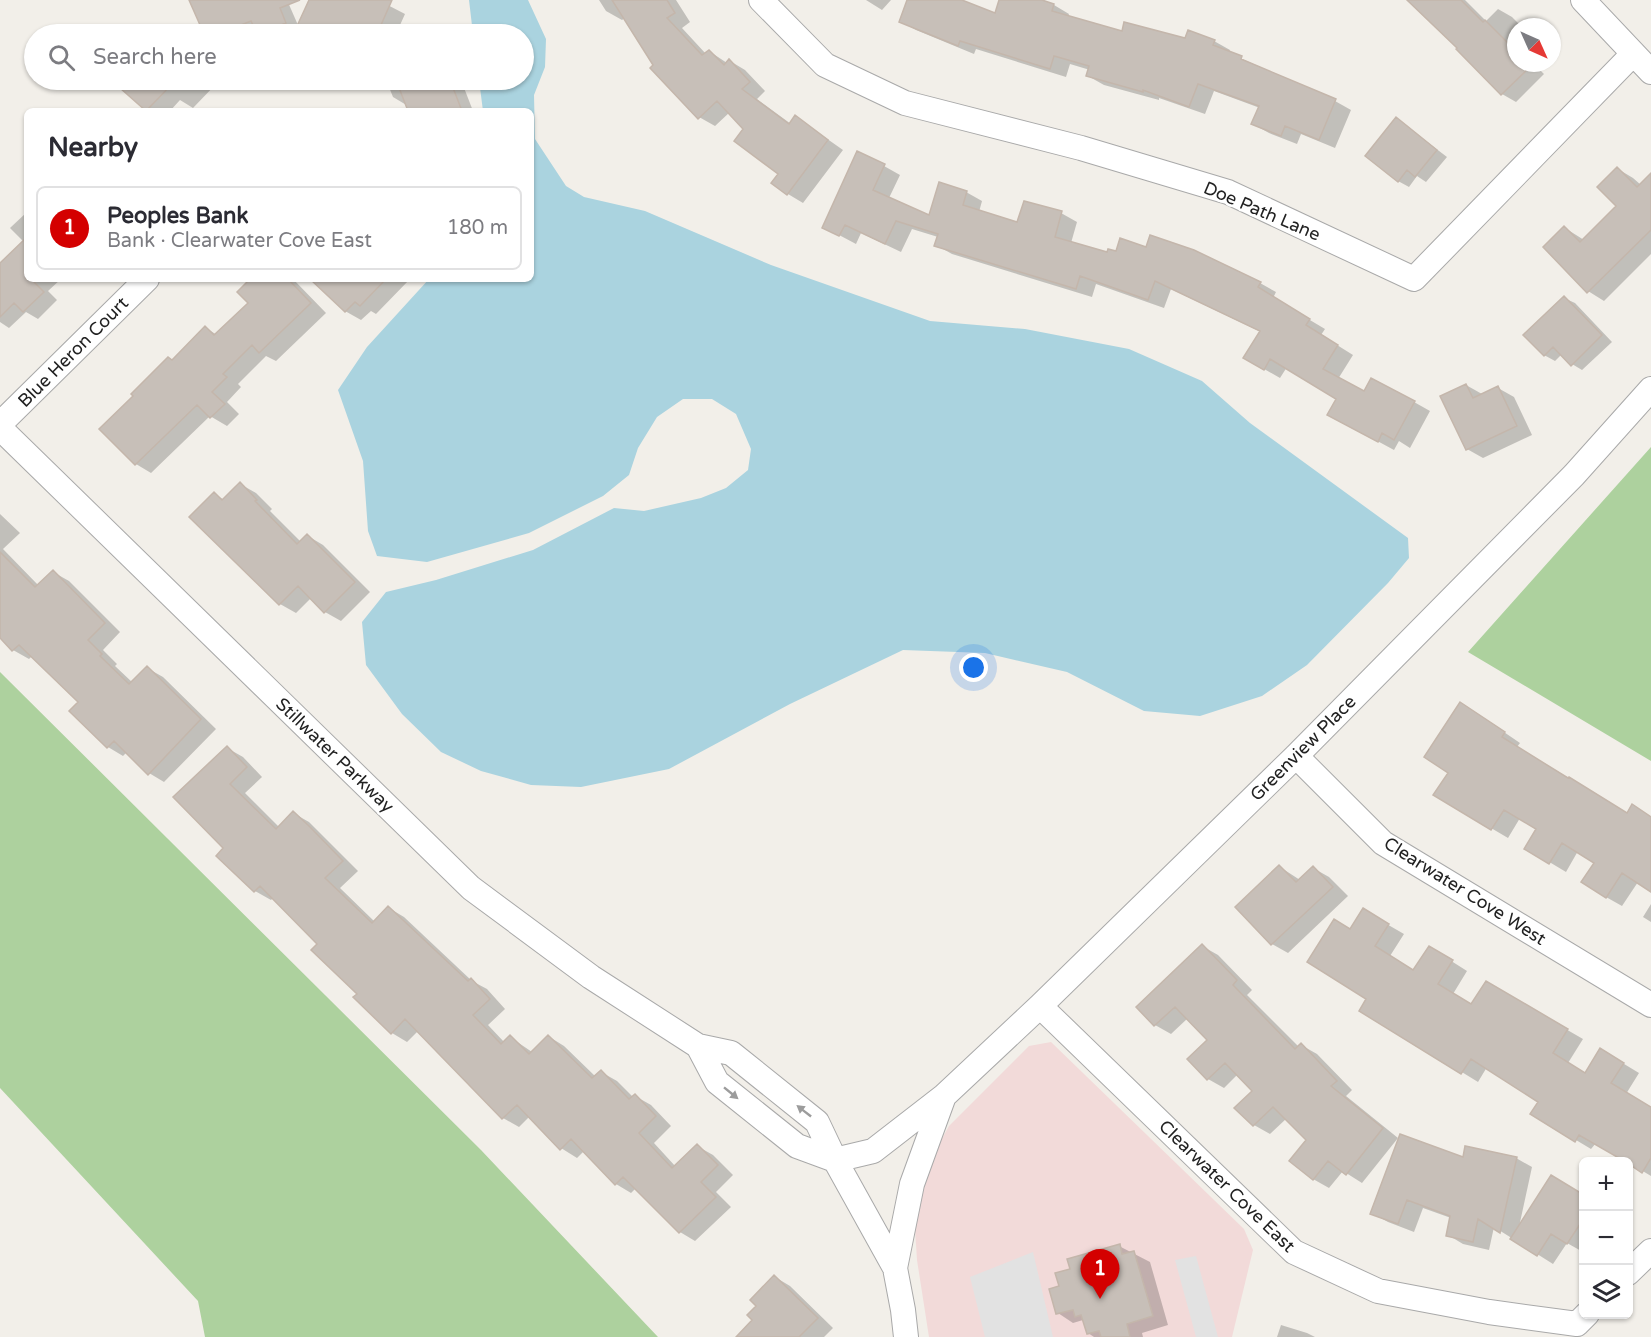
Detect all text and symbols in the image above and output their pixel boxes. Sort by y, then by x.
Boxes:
north arrow [1507,18,1561,72]
search box [24,24,534,90]
icon: search [45,41,78,74]
text: Search here [93,44,217,70]
text: Nearby [48,132,138,163]
street label: Doe Path Lane [1200,177,1324,245]
text: Peoples Bank [107,203,248,229]
text: 1 [63,216,76,240]
text: 180 m [447,216,508,240]
text: Bank · Clearwater Cove East [107,229,372,253]
street label: Blue Heron Court [13,292,133,412]
your location [959,653,988,682]
street label: Greenview Place [1245,690,1361,806]
street label: Stillwater Parkway [271,693,399,817]
street label: Clearwater Cove West [1380,832,1550,950]
one-way arrow [723,1087,739,1100]
one-way arrow [796,1105,812,1118]
street label: Clearwater Cove East [1154,1115,1300,1257]
map controls [1579,1157,1633,1319]
button: + [1579,1157,1633,1211]
button: − [1579,1211,1633,1265]
pin: 1 [1080,1250,1120,1299]
button: layers [1579,1265,1633,1319]

